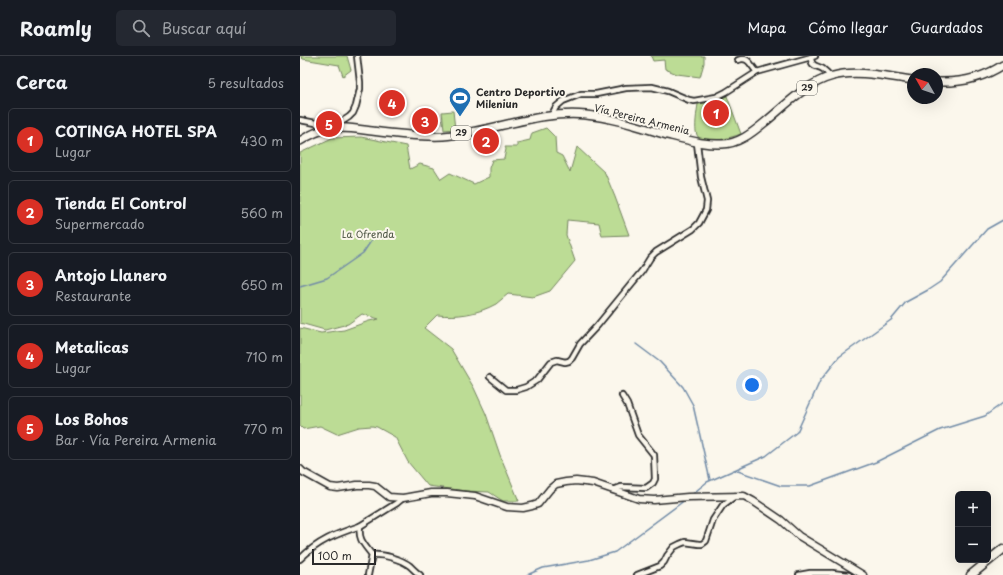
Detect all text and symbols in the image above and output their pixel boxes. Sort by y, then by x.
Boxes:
search box [116,10,396,46]
text: Roamly [20,14,92,42]
text: Buscar aquí [162,16,246,39]
icon: search [130,17,152,39]
text: Mapa [748,17,786,38]
text: Cómo llegar [808,17,888,38]
text: Guardados [910,17,983,38]
north arrow [907,68,943,104]
text: Cerca [16,69,67,95]
text: 5 resultados [207,73,284,92]
road number: 29 [797,81,817,95]
place label: Centro Deportivo Mileniun [476,84,565,111]
sports icon: Centro Deportivo Mileniun [447,85,473,118]
pin: 4 [379,88,405,118]
pin: 1 [703,98,729,128]
street label: Vía Pereira Armenia [593,99,692,138]
pin: 3 [412,106,438,136]
pin: 5 [316,109,342,139]
text: COTINGA HOTEL SPA [55,119,217,142]
road number: 29 [451,126,471,140]
pin: 2 [473,126,499,156]
text: 1 [27,131,33,150]
text: 430 m [241,131,283,150]
text: Lugar [55,142,91,161]
text: Tienda El Control [55,191,187,214]
text: 2 [25,203,35,222]
text: 560 m [241,203,283,222]
text: Supermercado [55,214,145,233]
park label: La Ofrenda [342,226,395,241]
text: Antojo Llanero [55,263,167,286]
text: 3 [26,275,34,294]
text: 650 m [241,275,283,294]
text: Restaurante [55,286,131,305]
text: Metalicas [55,335,129,358]
text: 4 [26,347,34,366]
text: 710 m [246,347,283,366]
text: Lugar [55,358,91,377]
your location [742,375,762,395]
text: Los Bohos [55,407,128,430]
text: 5 [26,419,34,438]
text: 770 m [243,419,283,438]
text: Bar · Vía Pereira Armenia [55,430,217,449]
map controls [955,491,991,563]
button: + [955,491,991,527]
button: − [955,527,991,563]
scale bar [312,547,376,566]
text: 100 m [318,547,352,564]

